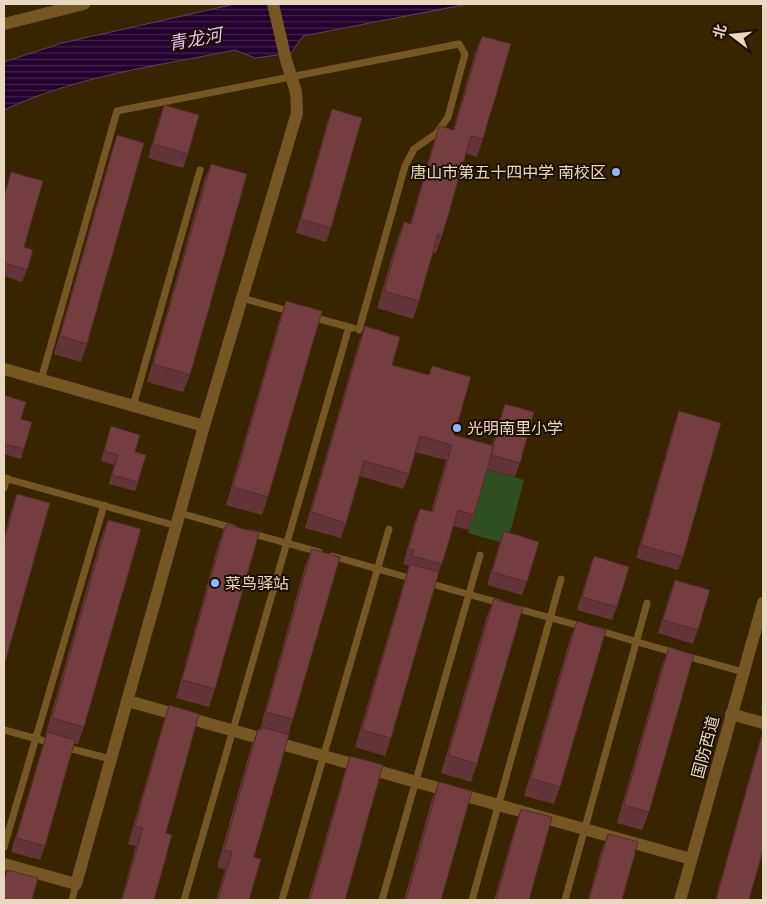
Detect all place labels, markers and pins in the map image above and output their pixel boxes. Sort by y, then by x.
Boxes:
place label: 唐山市第五十四中学 南校区 [410,161,606,183]
marker: 唐山市第五十四中学 南校区 [610,166,622,178]
place label: 光明南里小学 [467,417,563,439]
marker: 光明南里小学 [451,422,463,434]
place label: 菜鸟驿站 [225,572,289,594]
marker: 菜鸟驿站 [209,577,221,589]

